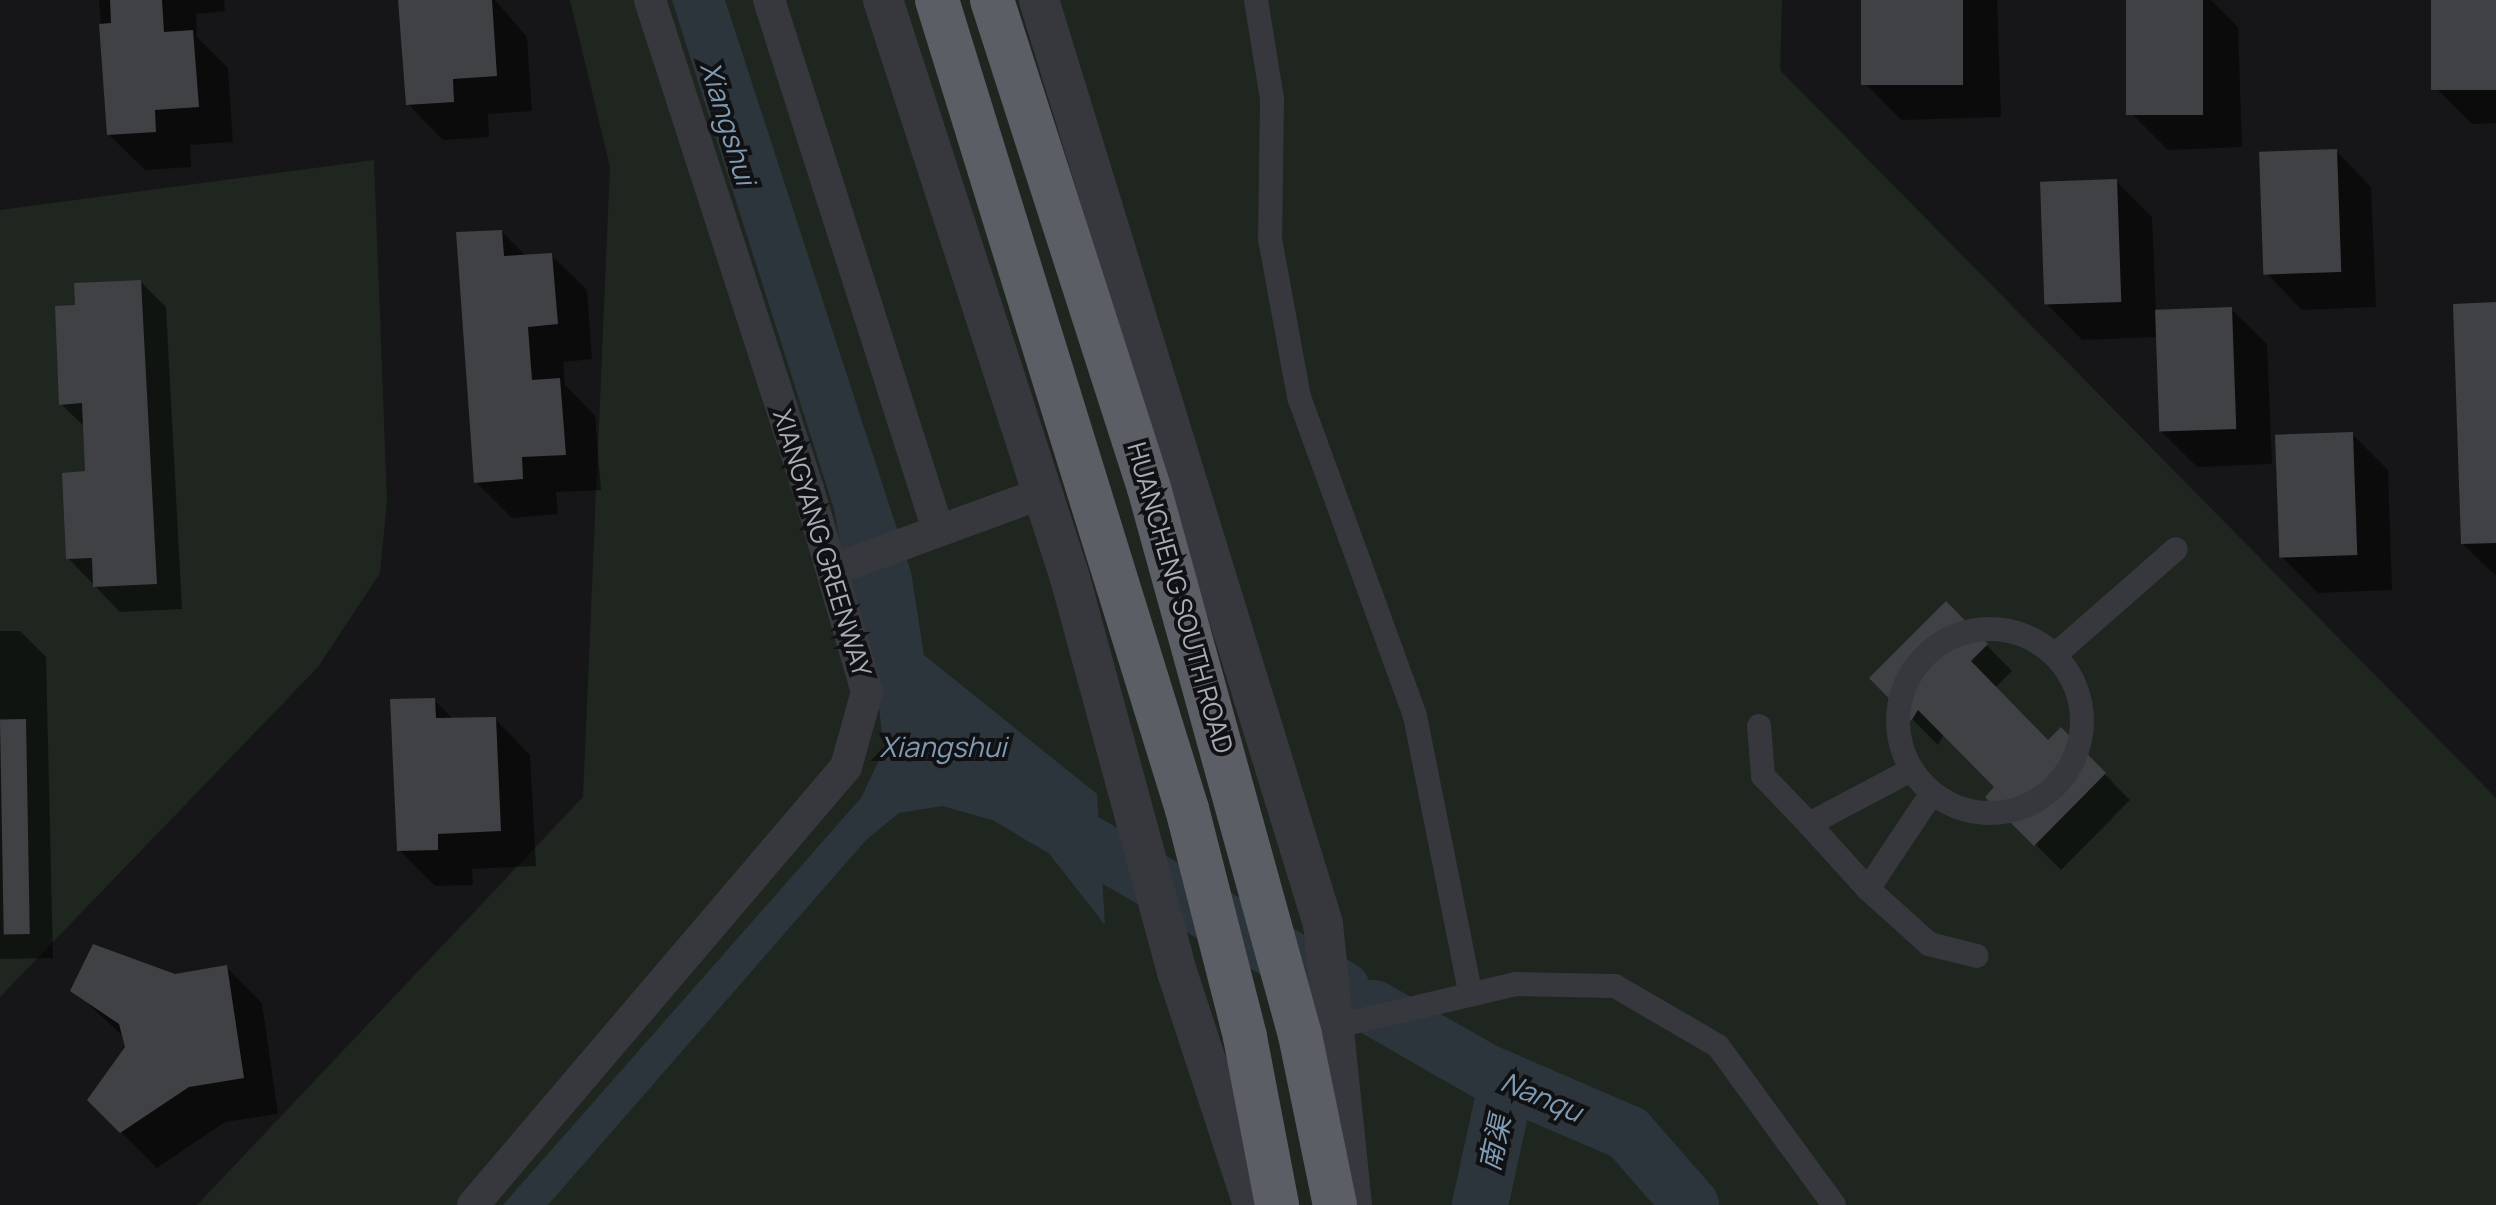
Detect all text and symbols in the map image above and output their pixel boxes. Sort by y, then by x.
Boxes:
water label: Xiangshui [694,57,764,189]
street label: XIANGYANG GREENWAY [766,405,878,681]
street label: HUANCHENG SOUTH ROAD [1121,439,1239,757]
water label: Xiangshui [880,729,1006,763]
water label: Nanqu [1497,1064,1587,1128]
water label: 南渠 [1472,1112,1516,1174]

